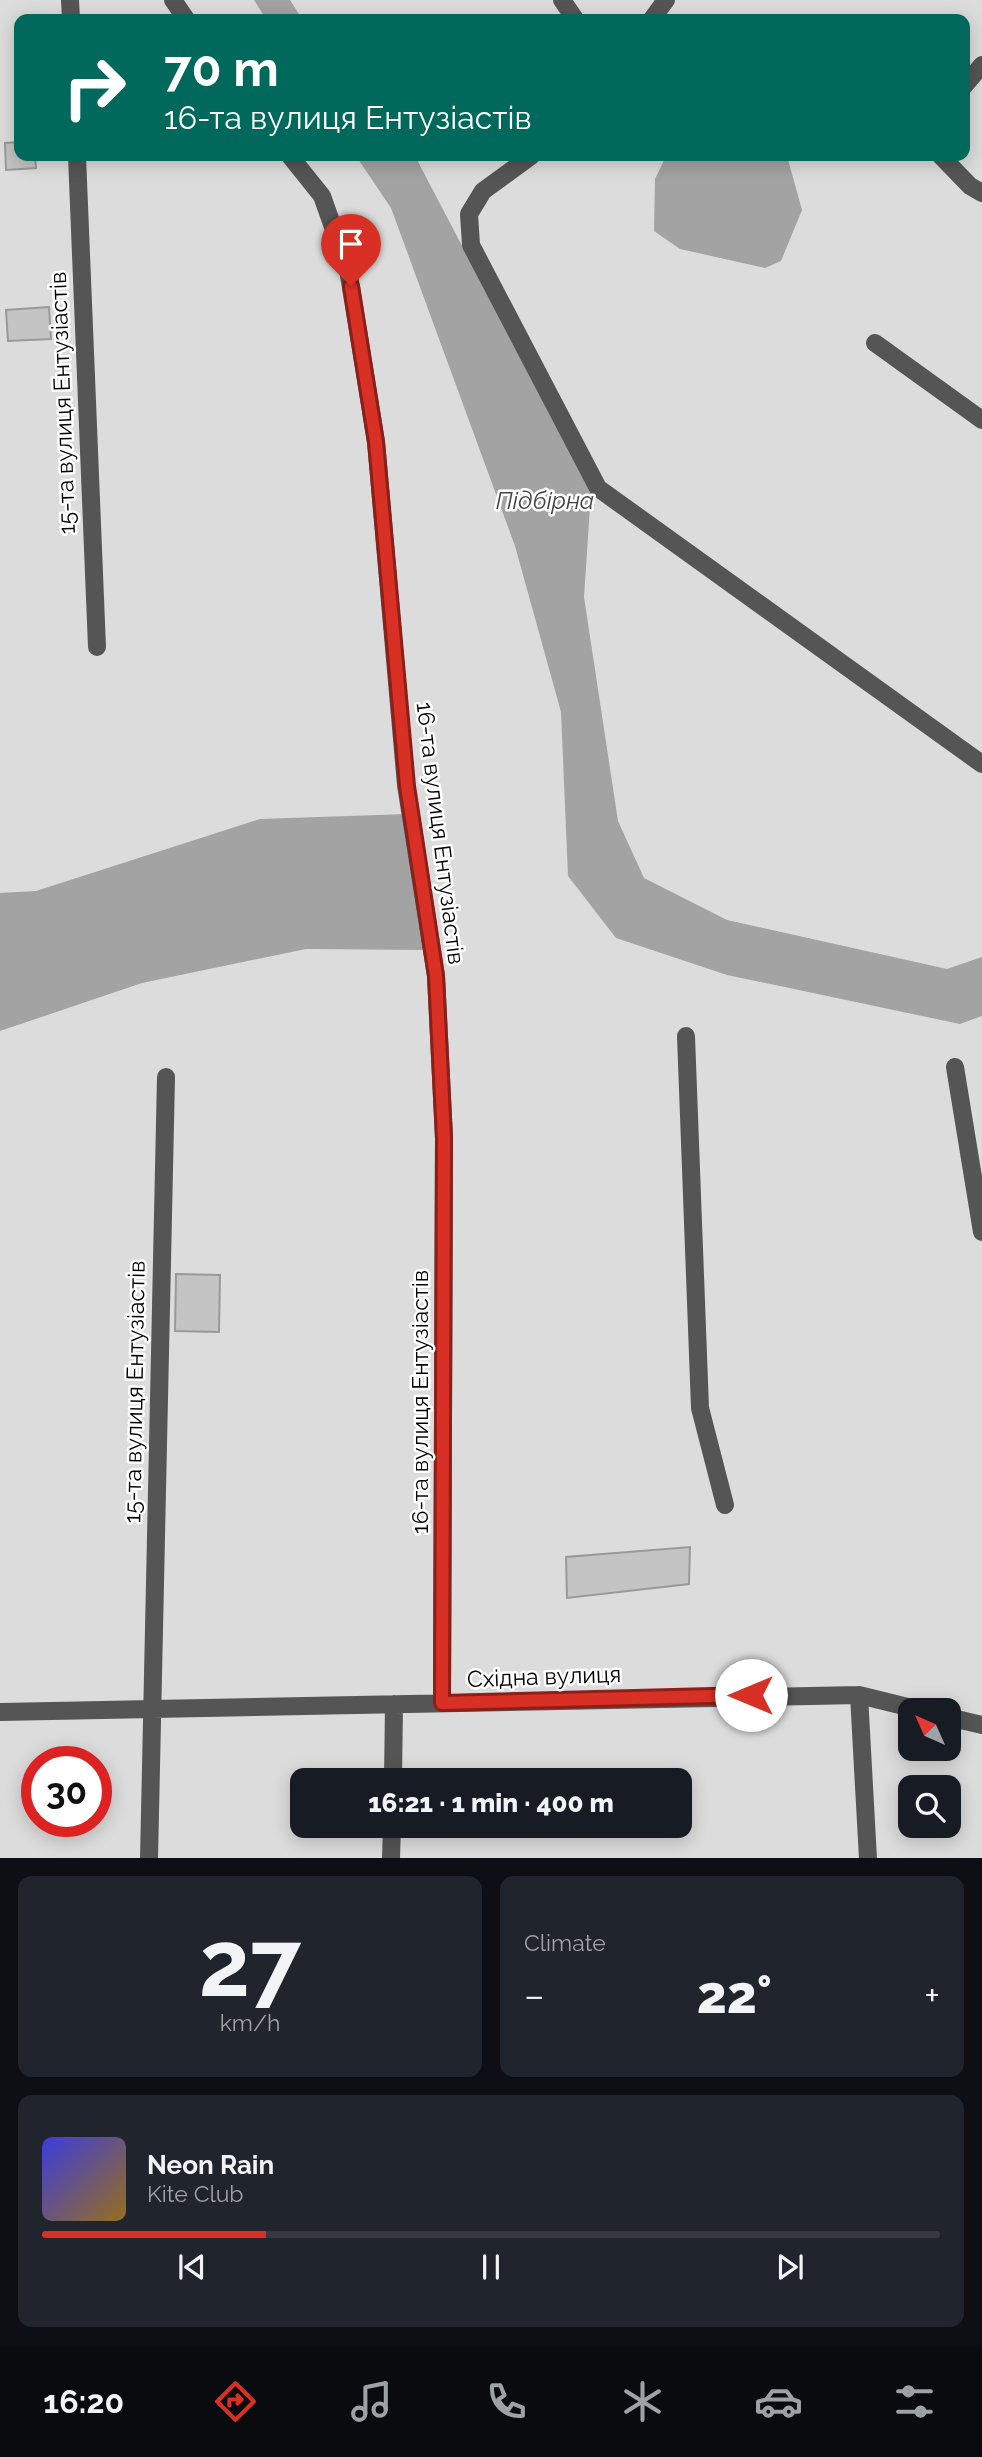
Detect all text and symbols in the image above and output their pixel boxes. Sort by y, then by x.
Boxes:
text: 70 m [164,40,279,97]
icon: right [49,42,140,133]
text: 16-та вулиця Ентузіастів [164,99,532,136]
pin [321,214,381,286]
icon: arrive [332,225,370,263]
street label: 15-та вулиця Ентузіастів [44,271,80,535]
water label: Підбірна [496,486,594,515]
street label: 16-та вулиця Ентузіастів [412,700,470,966]
street label: 15-та вулиця Ентузіастів [118,1260,150,1524]
street label: 16-та вулиця Ентузіастів [406,1270,433,1534]
position arrow [714,1658,788,1732]
street label: Східна вулиця [466,1660,622,1692]
north arrow [898,1698,961,1760]
map controls [898,1698,961,1838]
speed limit sign: 30 [21,1746,112,1837]
button: search [898,1775,961,1838]
text: 16:21 · 1 min · 400 m [368,1788,614,1818]
text: 27 [199,1910,301,2017]
text: Climate [524,1929,606,1956]
text: 22° [697,1964,772,2025]
text: − [524,1973,544,2018]
text: + [924,1973,940,2018]
text: km/h [220,2009,280,2036]
text: Neon Rain [147,2150,274,2180]
text: Kite Club [147,2180,244,2207]
icon: previous [173,2248,211,2286]
icon: pause [472,2248,510,2286]
icon: next [771,2248,809,2286]
icon: directions [211,2377,260,2426]
icon: music [347,2377,396,2426]
icon: phone [482,2377,531,2426]
icon: climate [618,2377,667,2426]
icon: car [754,2377,803,2426]
icon: filters [890,2377,939,2426]
text: 16:20 [43,2383,124,2420]

